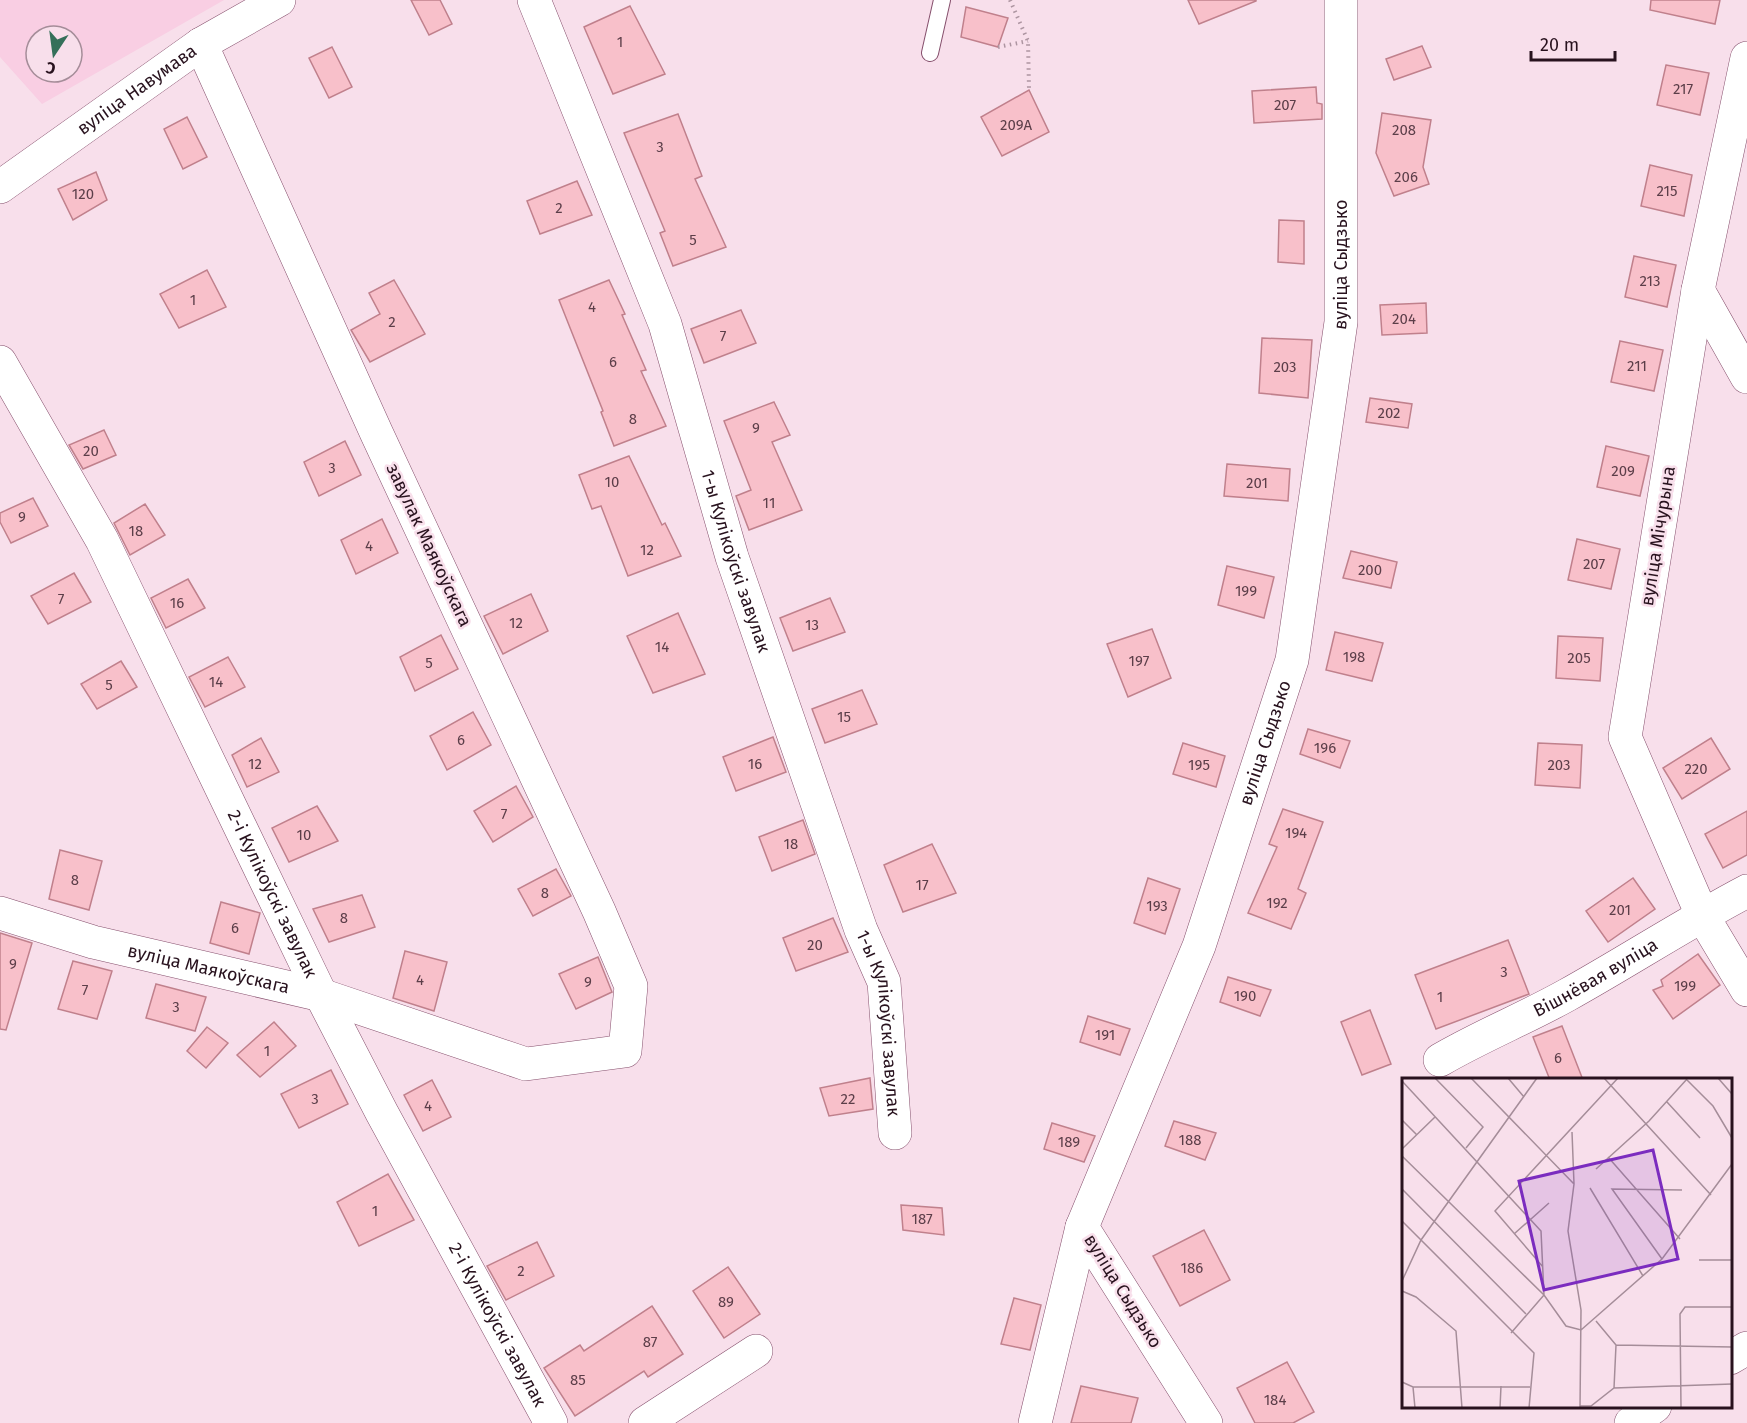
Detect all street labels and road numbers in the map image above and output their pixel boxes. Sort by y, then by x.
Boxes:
street label: вуліца Навумава [73,40,201,140]
street label: вуліца Сыдзько [1329,199,1352,331]
street label: завулак Маякоўскага [381,460,477,630]
street label: вуліца Мічурына [1636,464,1680,608]
street label: 1-ы Кулікоўскі завулак [696,467,775,656]
street label: вуліца Сыдзько [1234,677,1296,808]
street label: 2-і Кулікоўскі завулак [223,806,322,982]
street label: 1-ы Кулікоўскі завулак [851,927,905,1118]
street label: Вішнёвая вуліца [1530,933,1662,1022]
street label: вуліца Маякоўскага [125,939,292,998]
street label: вуліца Сыдзько [1079,1230,1167,1352]
street label: 2-і Кулікоўскі завулак [444,1239,551,1411]

